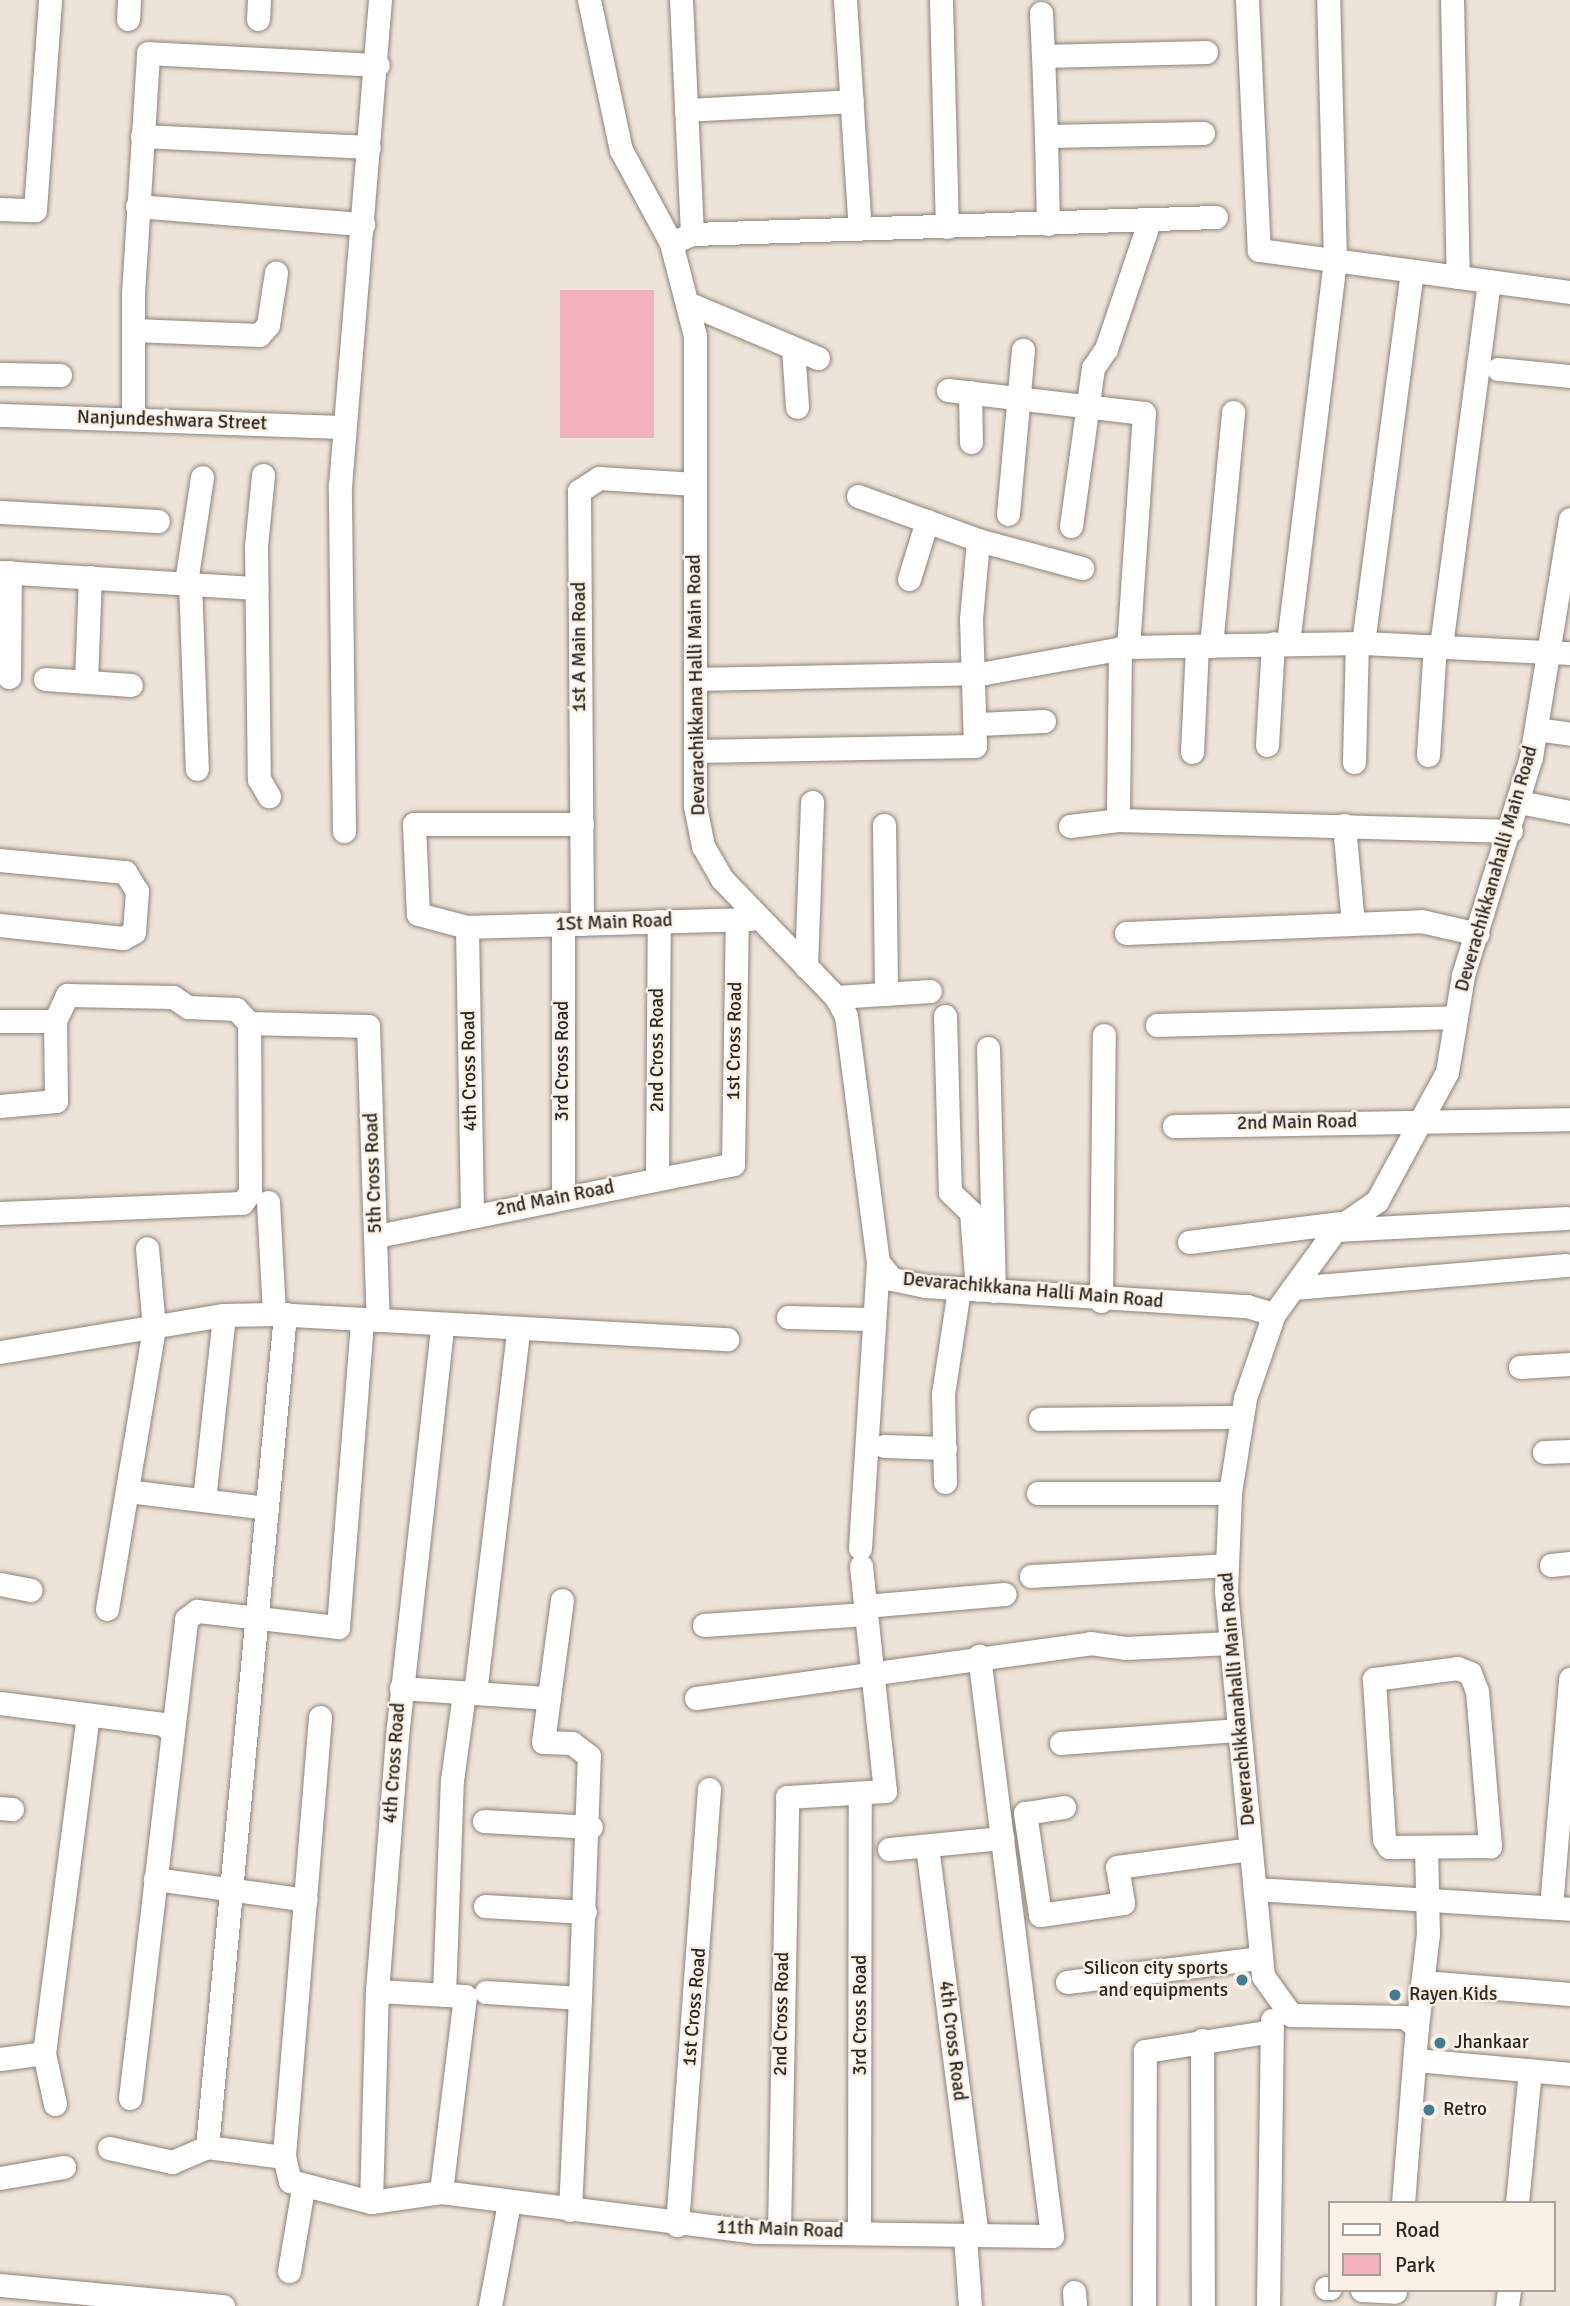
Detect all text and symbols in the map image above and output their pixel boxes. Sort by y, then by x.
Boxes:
street label: Nanjundeshwara Street [77,406,267,436]
street label: Devarachikkana Halli Main Road [683,554,711,816]
street label: 1st A Main Road [569,582,591,712]
street label: Deverachikkanahalli Main Road [1451,743,1543,995]
street label: 1St Main Road [555,910,673,936]
street label: 1st Cross Road [723,981,747,1101]
street label: 2nd Cross Road [647,988,669,1112]
street label: 3rd Cross Road [552,1001,574,1121]
street label: 4th Cross Road [458,1010,482,1132]
street label: 2nd Main Road [1237,1111,1357,1135]
street label: 5th Cross Road [360,1112,388,1234]
street label: 2nd Main Road [494,1176,616,1222]
street label: Devarachikkana Halli Main Road [902,1268,1164,1314]
street label: Deverachikkanahalli Main Road [1216,1571,1260,1827]
street label: 4th Cross Road [379,1702,411,1824]
street label: 1st Cross Road [678,1947,712,2067]
street label: 2nd Cross Road [770,1952,794,2076]
street label: 3rd Cross Road [850,1955,872,2075]
place label: Silicon city sports and equipments [1084,1958,1228,2002]
marker: Silicon city sports and equipments [1234,1972,1250,1988]
street label: 4th Cross Road [933,1980,971,2102]
place label: Rayen Kids [1409,1984,1497,2006]
marker: Rayen Kids [1387,1987,1403,2003]
place label: Jhankaar [1454,2032,1529,2054]
marker: Jhankaar [1432,2035,1448,2051]
place label: Retro [1443,2099,1487,2121]
marker: Retro [1421,2102,1437,2118]
legend [1328,2201,1556,2292]
street label: 11th Main Road [716,2216,844,2244]
text: Road [1395,2217,1440,2243]
text: Park [1395,2252,1435,2278]

